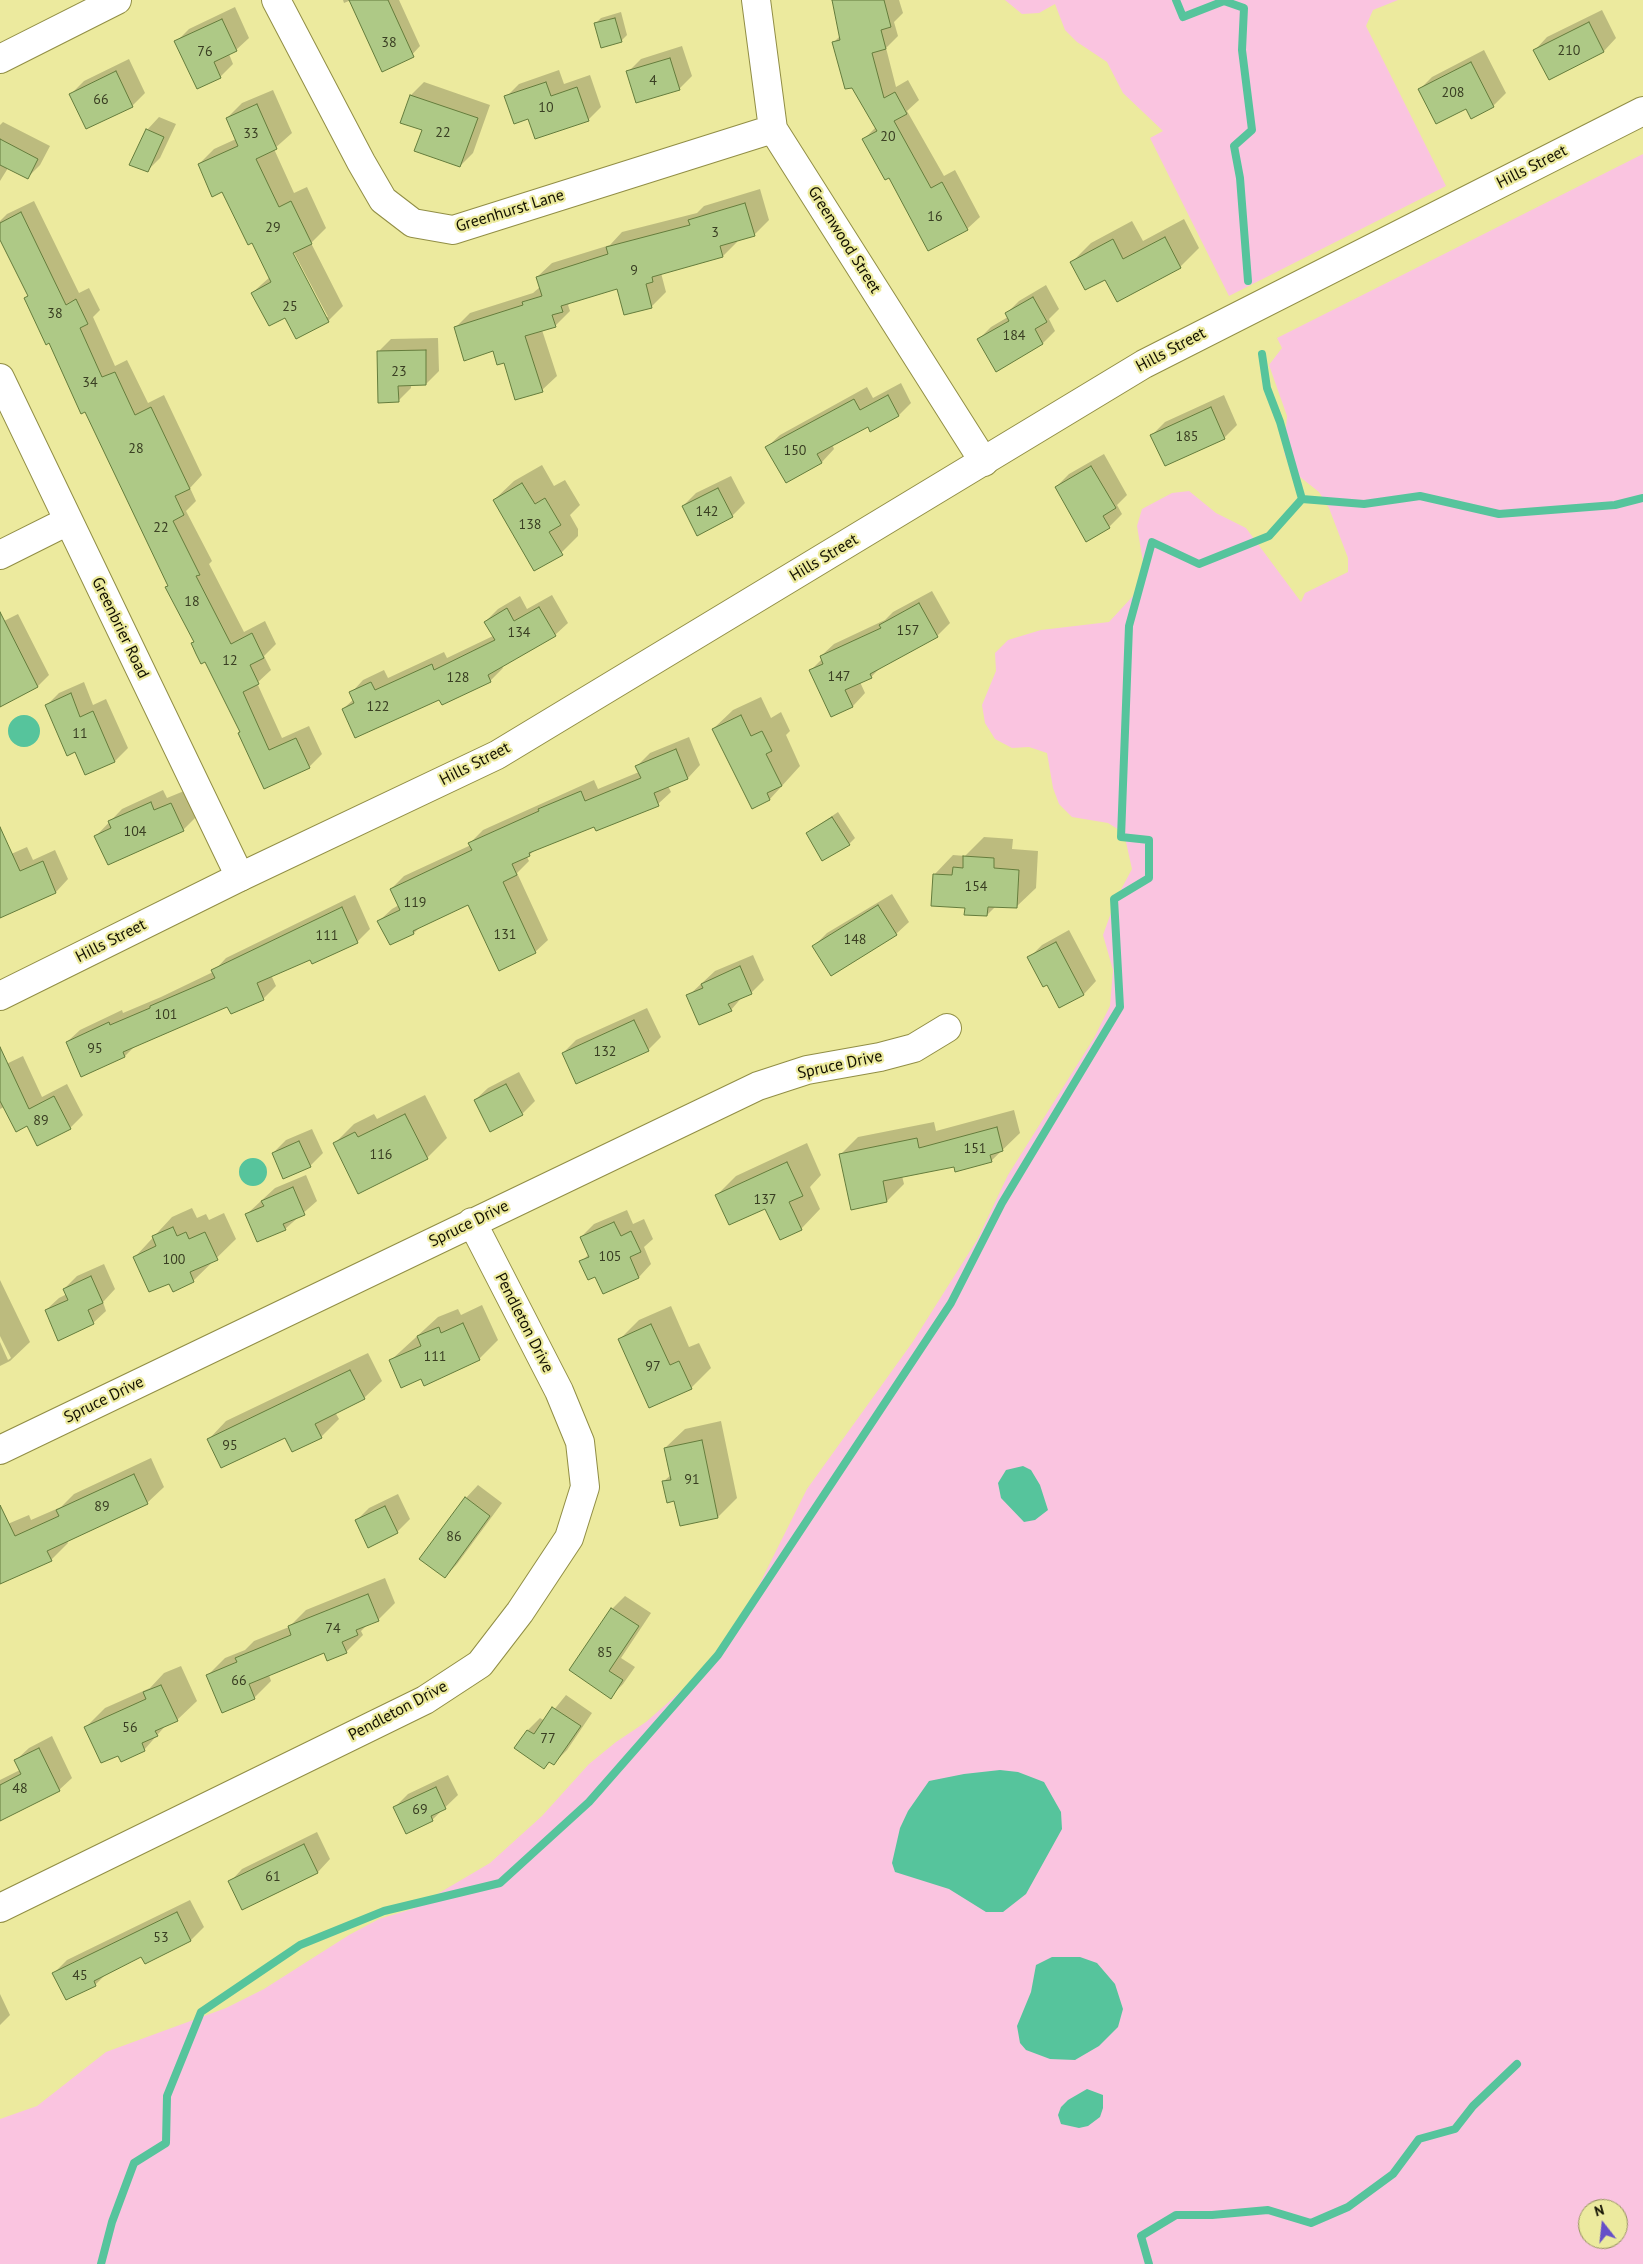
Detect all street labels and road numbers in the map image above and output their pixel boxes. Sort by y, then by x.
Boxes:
street label: Hills Street [1494,141,1570,193]
street label: Greenwood Street [803,183,885,297]
street label: Greenhurst Lane [454,185,566,237]
street label: Hills Street [1133,324,1209,376]
street label: Hills Street [786,530,862,586]
street label: Greenbrier Road [87,574,153,682]
street label: Hills Street [437,738,513,790]
street label: Hills Street [73,915,149,967]
street label: Spruce Drive [796,1047,884,1083]
street label: Spruce Drive [426,1196,512,1252]
street label: Pendleton Drive [491,1270,557,1376]
street label: Spruce Drive [61,1372,147,1428]
street label: Pendleton Drive [345,1677,451,1745]

